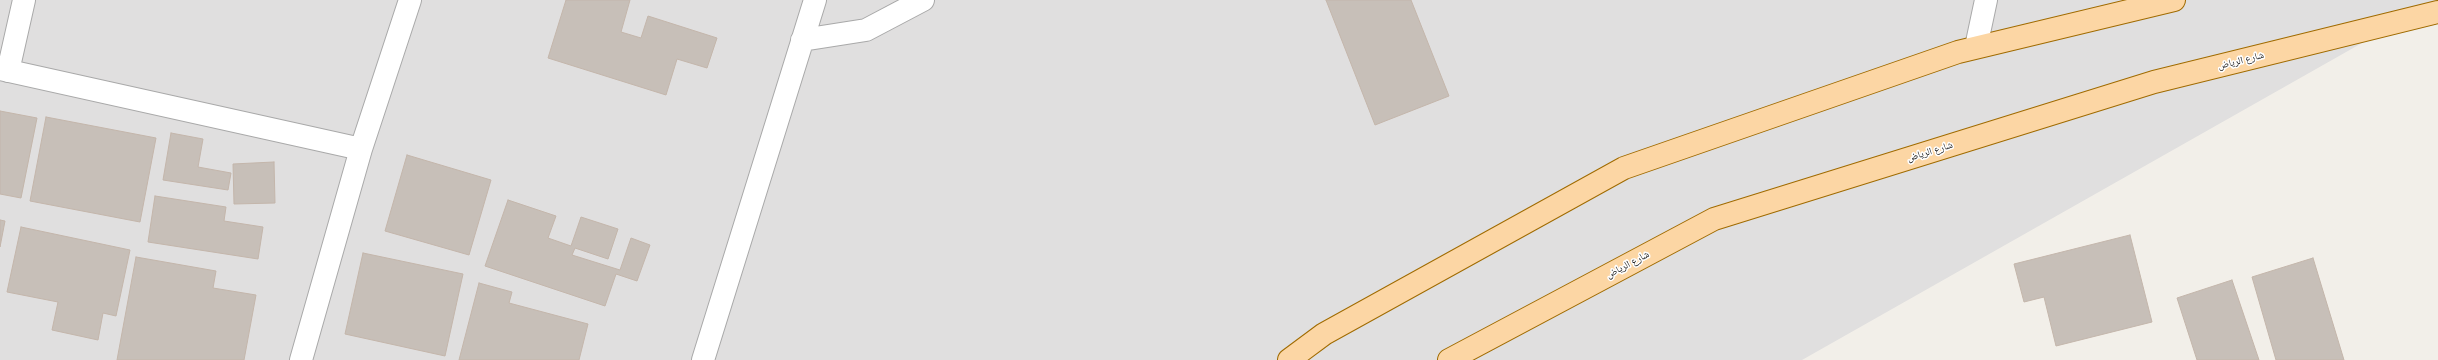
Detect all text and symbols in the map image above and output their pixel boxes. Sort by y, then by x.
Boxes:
street label: شارع الرياض [2217,49,2265,73]
street label: شارع الرياض [1906,139,1954,165]
street label: شارع الرياض [1604,249,1652,281]

